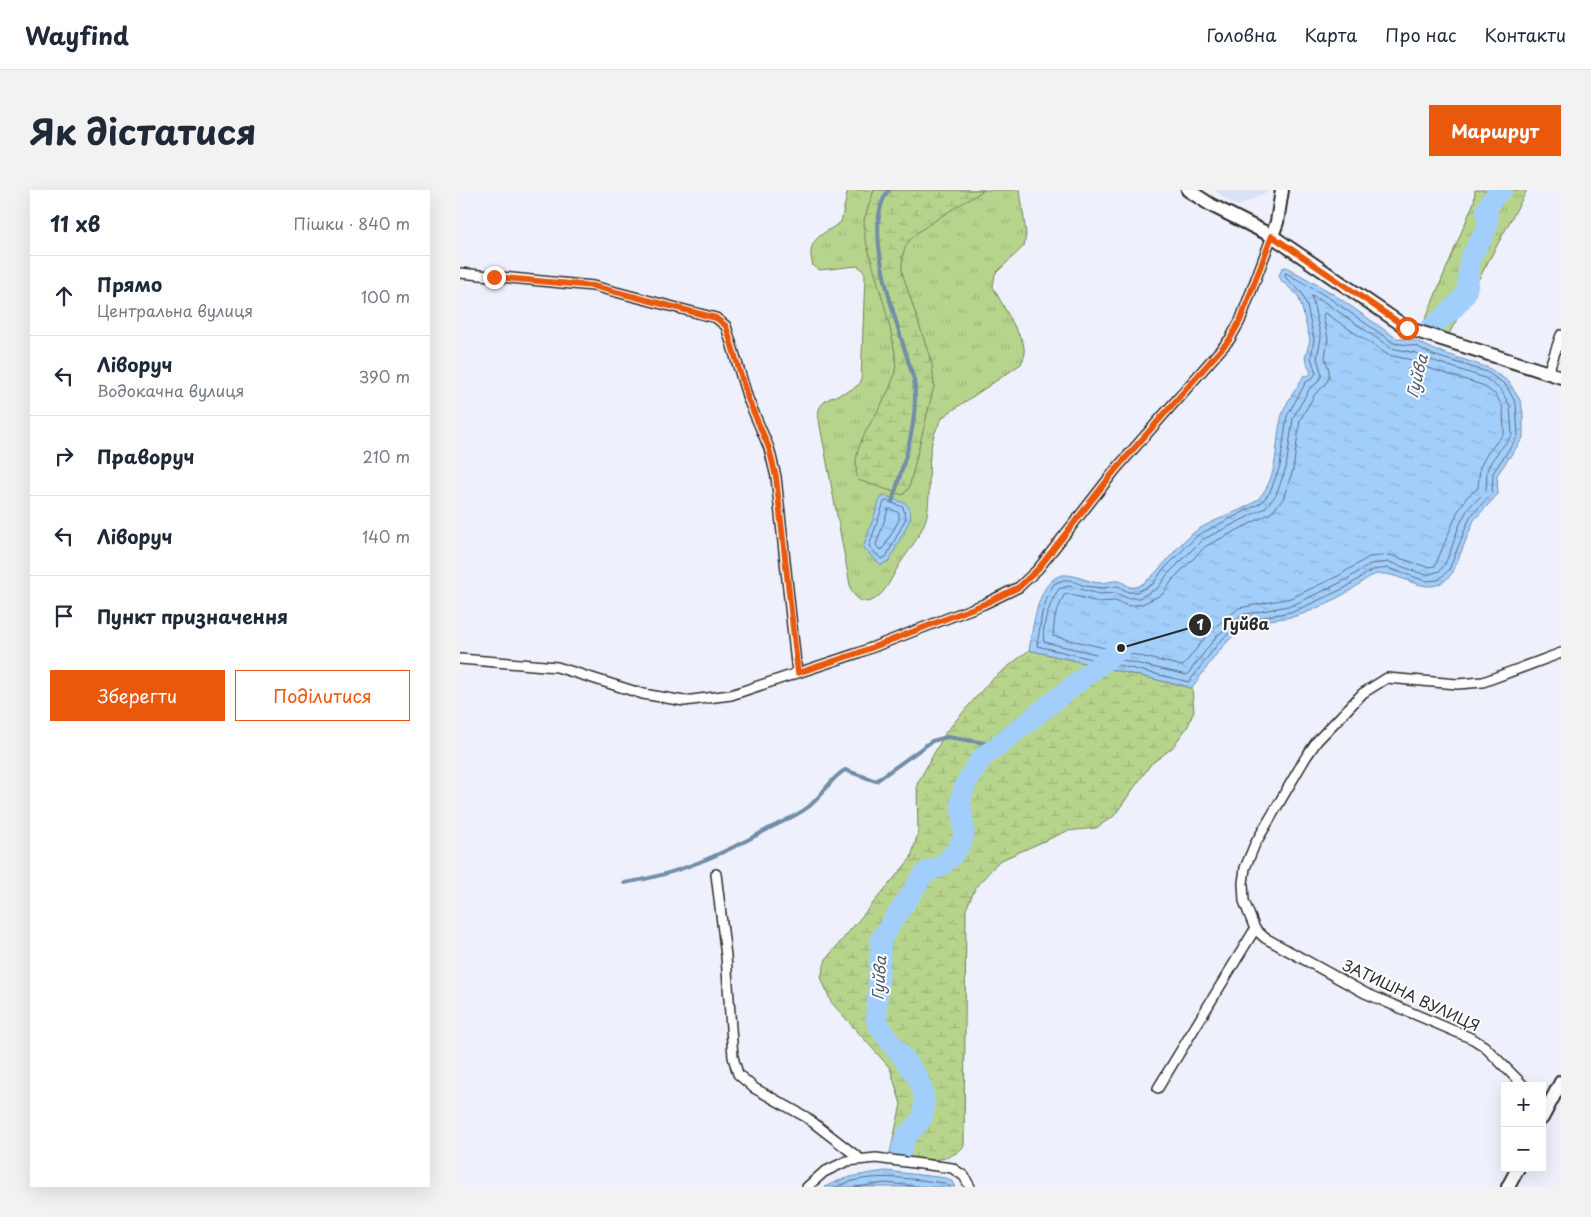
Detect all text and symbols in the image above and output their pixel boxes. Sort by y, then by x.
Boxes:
text: Wayfind [25,17,129,53]
text: Головна [1206,21,1276,48]
text: Карта [1304,21,1357,48]
text: Про нас [1385,21,1457,48]
text: Контакти [1485,21,1566,48]
text: Як дістатися [30,104,256,157]
button: Маршрут [1429,105,1561,156]
text: 11 хв [50,207,100,239]
text: Пішки · 840 m [294,211,410,235]
route end [483,266,506,289]
text: Прямо [97,270,162,298]
icon: ahead [50,282,78,310]
text: 100 m [361,284,410,308]
text: Центральна вулиця [97,298,253,322]
route start [1396,317,1419,340]
text: Ліворуч [97,350,173,378]
water label: Гуйва [1399,350,1433,400]
icon: left [50,362,78,390]
text: 390 m [359,364,410,388]
text: Водокачна вулиця [97,378,244,402]
icon: right [50,442,78,470]
text: Праворуч [97,442,194,470]
text: 210 m [362,444,410,468]
icon: left [50,522,78,550]
text: Ліворуч [97,522,173,550]
text: 140 m [362,524,410,548]
icon: arrive [50,602,78,630]
text: Пункт призначення [97,602,288,630]
callout: Гуйва [1188,609,1279,640]
text: Гуйва [1223,611,1270,635]
text: 1 [1196,612,1204,635]
button: Зберегти [50,670,225,721]
button: Поділитися [235,670,410,721]
street label: ЗАТИШНА ВУЛИЦЯ [1339,953,1484,1036]
water label: Гуйва [864,954,892,1001]
map controls [1501,1082,1546,1172]
button: + [1501,1082,1546,1127]
button: − [1501,1127,1546,1172]

